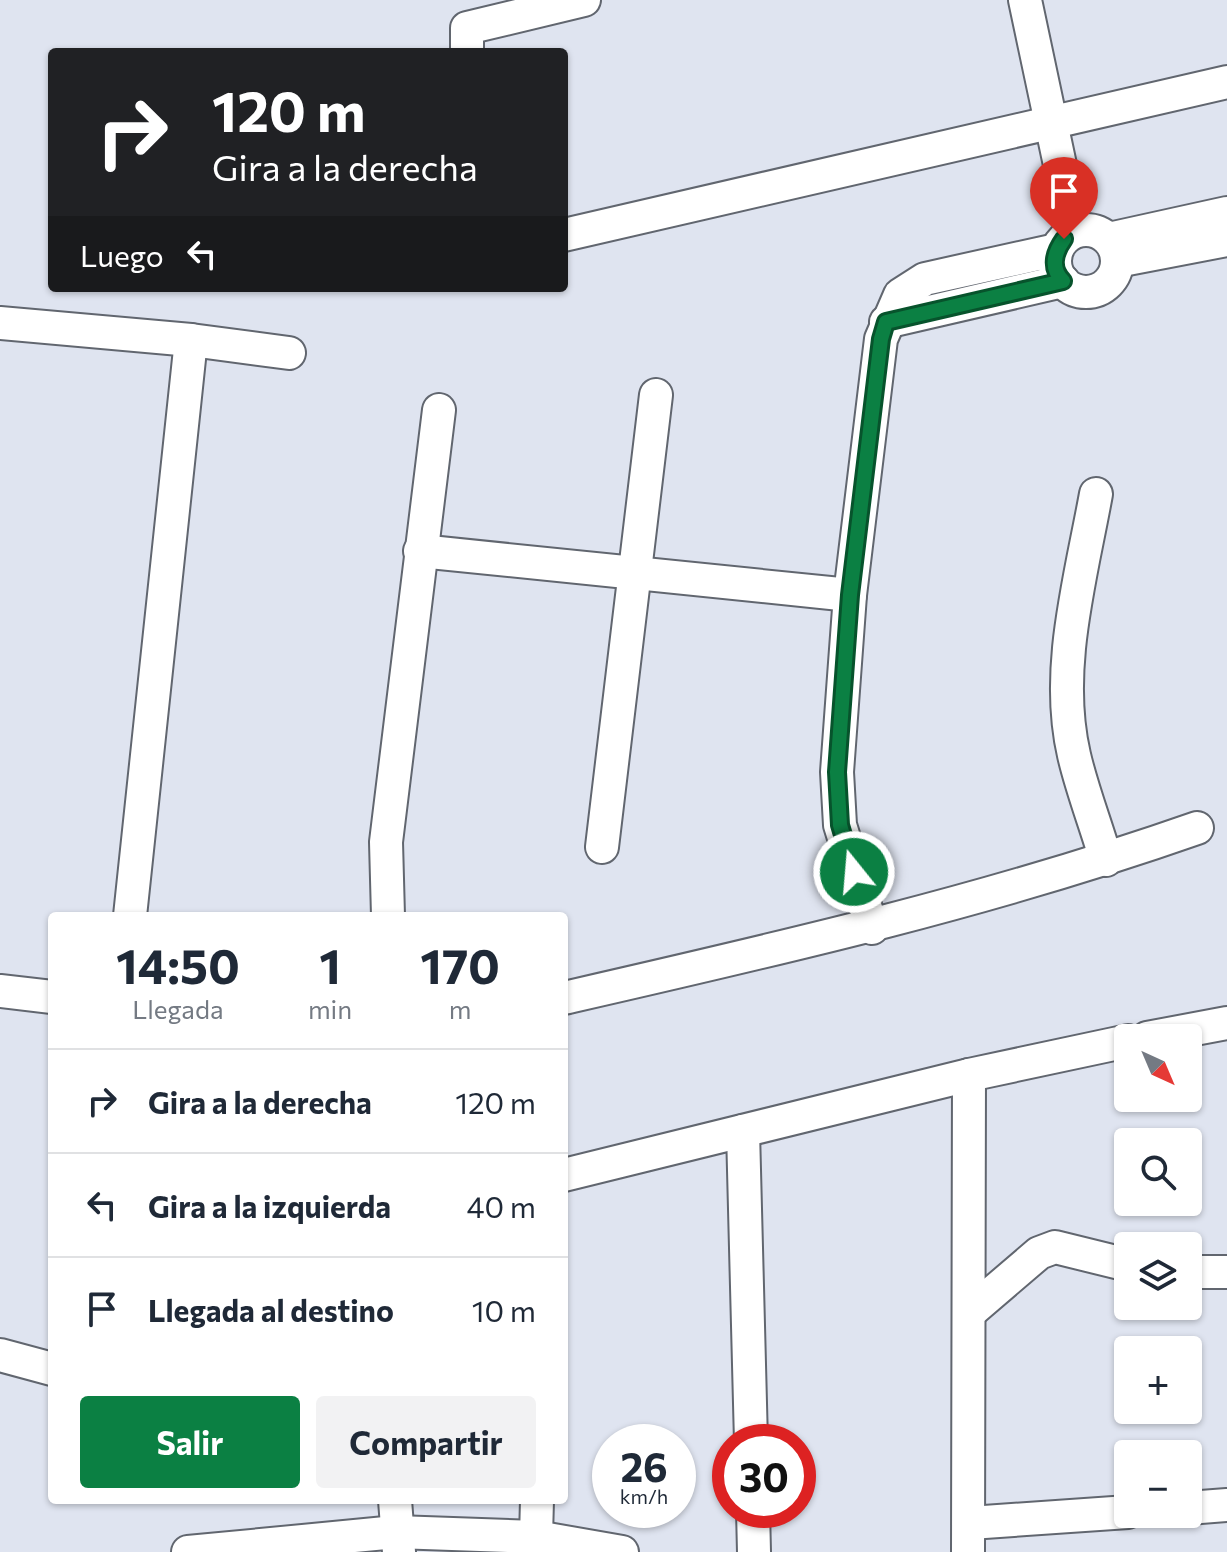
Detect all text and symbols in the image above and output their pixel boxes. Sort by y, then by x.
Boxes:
text: 120 m [212,75,366,144]
icon: right [80,80,184,184]
text: Gira a la derecha [212,144,478,188]
pin [1030,157,1098,239]
icon: arrive [1042,169,1086,213]
icon: left [180,232,224,276]
text: Luego [80,236,164,273]
position arrow [812,830,896,914]
text: 14:50 [116,935,240,994]
text: 1 [319,935,341,994]
text: 170 [420,935,500,994]
text: Llegada [132,993,224,1024]
text: min [308,993,352,1024]
text: m [449,993,471,1024]
north arrow [1114,1024,1202,1112]
map controls [1114,1024,1202,1528]
icon: right [80,1079,124,1123]
text: Gira a la derecha [148,1083,372,1120]
text: 120 m [455,1083,536,1120]
button: search [1114,1128,1202,1216]
icon: left [80,1183,124,1227]
text: Gira a la izquierda [148,1187,391,1224]
text: 40 m [467,1187,536,1224]
button: layers [1114,1232,1202,1320]
icon: arrive [80,1287,124,1331]
text: Llegada al destino [148,1291,394,1328]
text: 10 m [472,1291,536,1328]
button: + [1114,1336,1202,1424]
button: Salir [80,1396,300,1488]
button: Compartir [316,1396,536,1488]
speed limit sign: 30 [712,1424,816,1528]
button: − [1114,1440,1202,1528]
text: 26 [620,1441,668,1490]
text: km/h [620,1484,668,1508]

